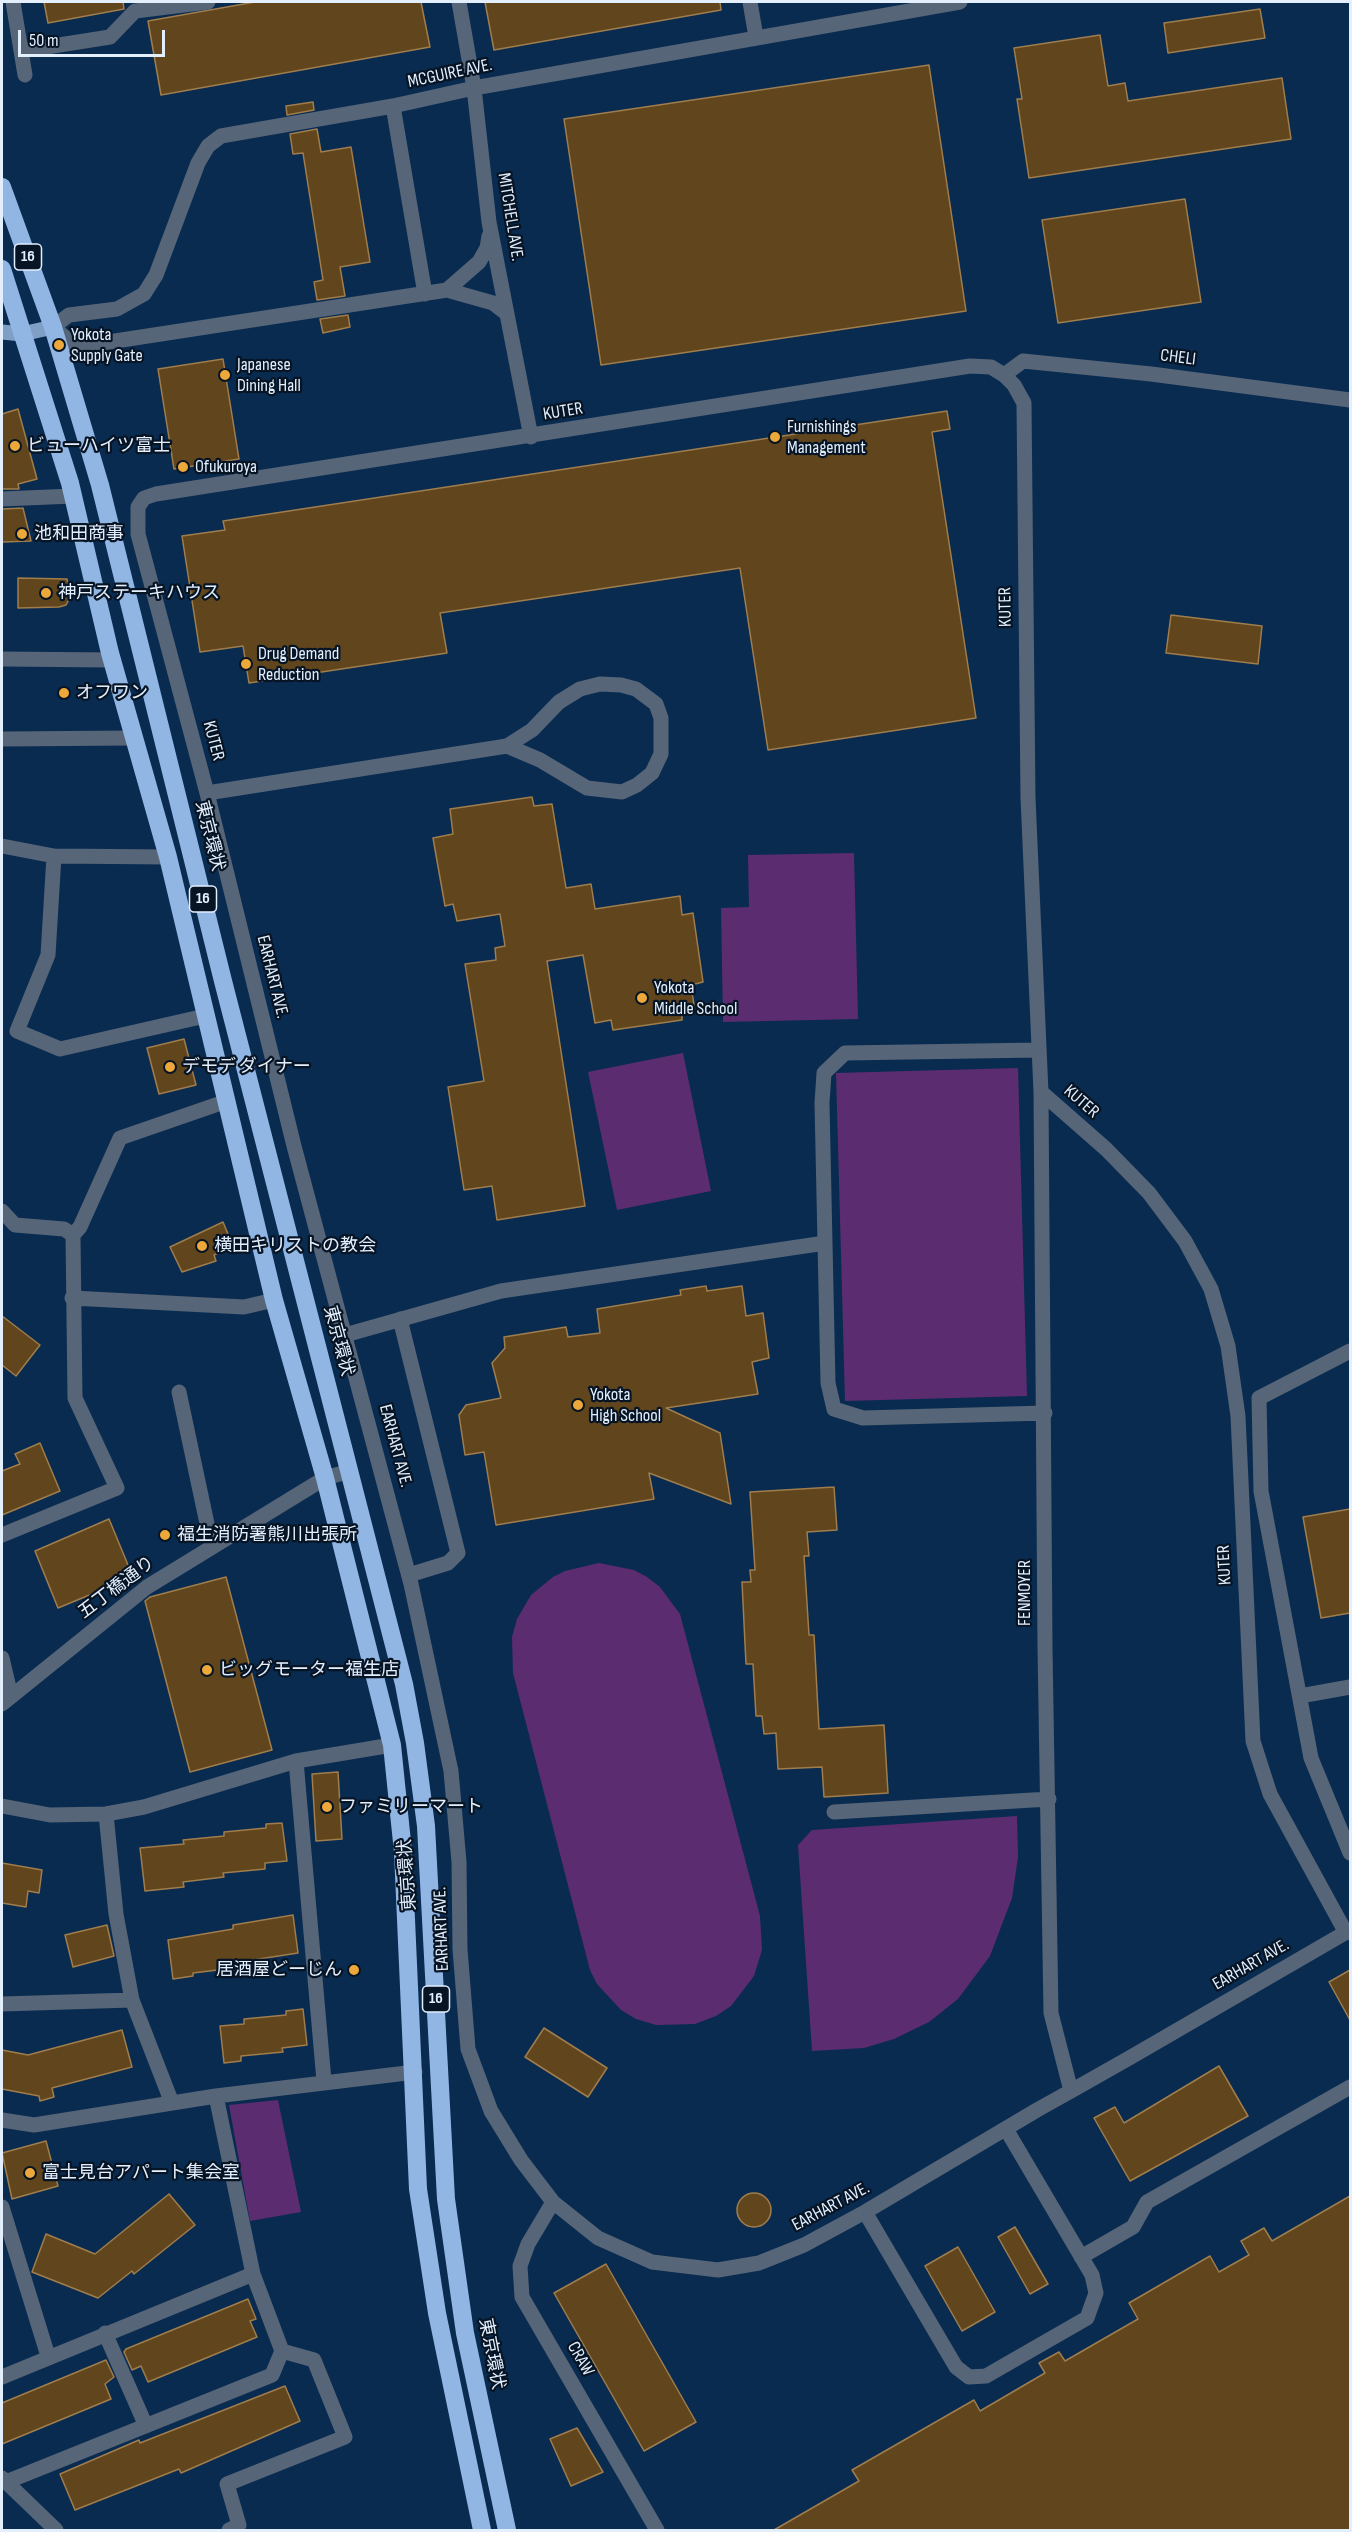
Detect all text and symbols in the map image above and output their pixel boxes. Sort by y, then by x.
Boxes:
scale bar [21,18,168,56]
text: 50 m [29,30,59,51]
street label: MCGUIRE AVE. [406,55,494,93]
street label: MITCHELL AVE. [492,171,528,263]
road number: 16 [15,244,42,270]
place label: Yokota Supply Gate [71,324,143,366]
marker: Yokota Supply Gate [52,338,66,352]
street label: CHELI [1159,345,1197,371]
place label: Japanese Dining Hall [237,354,301,397]
marker: Japanese Dining Hall [218,368,232,382]
street label: KUTER [541,398,585,426]
place label: Furnishings Management [787,416,866,458]
marker: Furnishings Management [768,430,782,444]
place label: ビューハイツ富士 [27,435,171,457]
marker: ビューハイツ富士 [8,439,22,453]
place label: Ofukuroya [195,456,257,478]
marker: Ofukuroya [176,460,190,474]
place label: 池和田商事 [34,523,124,545]
marker: 池和田商事 [15,527,29,541]
place label: 神戸ステーキハウス [58,582,220,604]
marker: 神戸ステーキハウス [39,586,53,600]
street label: KUTER [995,587,1017,627]
place label: Drug Demand Reduction [258,643,339,686]
marker: Drug Demand Reduction [239,657,253,671]
place label: オフワン [76,682,148,704]
marker: オフワン [57,686,71,700]
street label: KUTER [197,719,229,763]
street label: 東京環状 [190,798,228,874]
road number: 16 [190,886,216,912]
street label: EARHART AVE. [251,933,293,1021]
place label: Yokota Middle School [654,977,737,1020]
marker: Yokota Middle School [635,991,649,1005]
place label: デモデ ダイナー [182,1056,311,1078]
marker: デモデ ダイナー [163,1060,177,1074]
street label: KUTER [1059,1081,1103,1123]
place label: 横田キリストの教会 [214,1235,376,1257]
marker: 横田キリストの教会 [195,1239,209,1253]
street label: 東京環状 [318,1303,358,1379]
place label: Yokota High School [590,1384,661,1426]
marker: Yokota High School [571,1398,585,1412]
street label: EARHART AVE. [374,1402,416,1490]
place label: 福生消防署熊川出張所 [177,1524,357,1546]
marker: 福生消防署熊川出張所 [158,1528,172,1542]
street label: KUTER [1213,1544,1237,1586]
street label: 五丁橋通り [75,1552,159,1624]
street label: FENMOYER [1014,1560,1036,1626]
place label: ビッグモーター福生店 [219,1659,399,1681]
marker: ビッグモーター福生店 [200,1663,214,1677]
place label: ファミリーマート [339,1796,483,1818]
marker: ファミリーマート [320,1800,334,1814]
street label: 東京環状 [395,1838,421,1912]
street label: EARHART AVE. [430,1886,454,1972]
street label: EARHART AVE. [1209,1935,1293,1995]
place label: 居酒屋どーじん [216,1959,342,1981]
marker: 居酒屋どーじん [347,1963,361,1977]
road number: 16 [422,1986,450,2012]
place label: 富士見台アパート集会室 [42,2162,240,2184]
marker: 富士見台アパート集会室 [23,2166,37,2180]
street label: EARHART AVE. [789,2178,873,2236]
street label: 東京環状 [474,2317,508,2391]
street label: CRAW [562,2338,598,2380]

